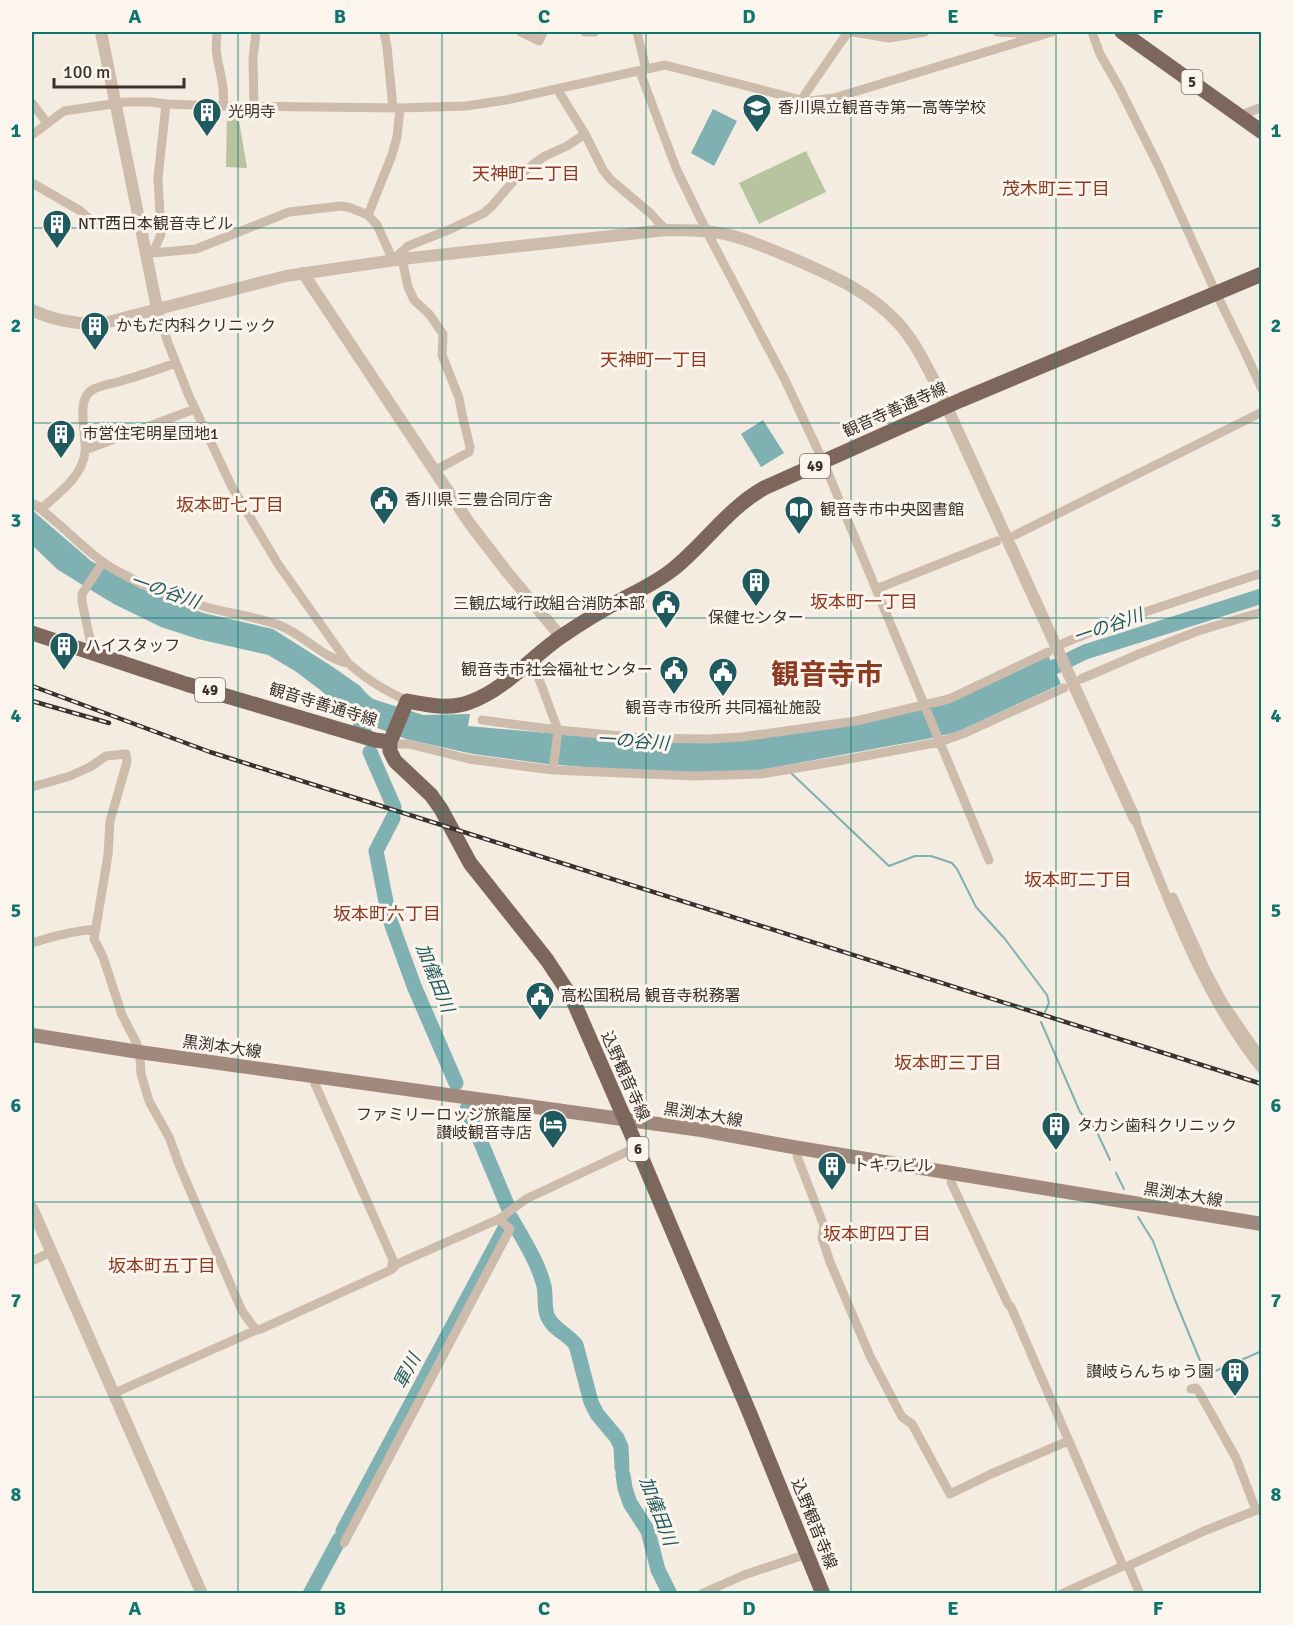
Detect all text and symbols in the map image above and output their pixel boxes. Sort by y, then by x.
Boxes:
text: A [129,4,142,29]
text: B [334,4,346,29]
text: C [538,4,550,29]
text: D [742,4,756,29]
text: E [947,4,959,29]
text: F [1153,4,1164,29]
scale bar [54,51,184,89]
text: 100 m [63,61,110,83]
road number: 5 [1182,70,1202,94]
school or university icon: 香川県立観音寺第一高等学校 [741,92,773,134]
building icon: 光明寺 [191,96,223,138]
place label: 香川県立観音寺第一高等学校 [778,98,986,118]
place label: 光明寺 [228,102,276,122]
text: 1 [11,118,22,143]
text: 1 [1271,118,1282,143]
district label: 天神町二丁目 [472,163,580,185]
district label: 茂木町三丁目 [1002,178,1110,200]
building icon: NTT西日本観音寺ビル [41,208,73,250]
place label: NTT西日本観音寺ビル [78,214,233,234]
building icon: かもだ内科クリニック [79,310,111,352]
text: 2 [11,313,21,338]
text: 2 [1271,313,1281,338]
place label: かもだ内科クリニック [116,316,276,336]
district label: 天神町一丁目 [600,349,708,371]
street label: 観音寺善通寺線 [840,378,950,442]
building icon: 市営住宅明星団地1 [45,418,77,460]
place label: 市営住宅明星団地1 [82,424,219,444]
road number: 49 [800,454,830,478]
public building icon: 香川県 三豊合同庁舎 [368,484,400,526]
place label: 香川県 三豊合同庁舎 [405,490,553,510]
district label: 坂本町七丁目 [176,494,284,516]
library icon: 観音寺市中央図書館 [783,494,815,536]
place label: 観音寺市中央図書館 [820,500,964,520]
text: 3 [11,508,21,533]
text: 3 [1271,508,1281,533]
building icon: 保健センター [740,566,772,608]
water label: 一の谷川 [127,569,205,614]
public building icon: 三観広域行政組合消防本部 [650,588,682,630]
district label: 坂本町一丁目 [810,591,918,613]
place label: 三観広域行政組合消防本部 [453,594,645,614]
water label: 一の谷川 [1070,603,1148,648]
place label: 保健センター [708,608,804,628]
building icon: ハイスタッフ [48,630,80,672]
place label: ハイスタッフ [85,636,180,656]
public building icon: 観音寺市社会福祉センター [658,654,690,696]
public building icon: 観音寺市役所 共同福祉施設 [707,656,739,698]
district label: 観音寺市 [771,658,883,692]
place label: 観音寺市社会福祉センター [461,660,653,680]
road number: 49 [195,678,225,702]
street label: 観音寺善通寺線 [267,679,379,731]
place label: 観音寺市役所 共同福祉施設 [625,698,821,718]
text: 4 [11,703,22,728]
text: 4 [1271,703,1282,728]
water label: 一の谷川 [596,728,672,755]
district label: 坂本町二丁目 [1024,869,1132,891]
text: 5 [11,898,21,923]
text: 5 [1271,898,1281,923]
district label: 坂本町六丁目 [333,903,441,925]
water label: 加儀田川 [411,941,459,1017]
public building icon: 高松国税局 観音寺税務署 [524,980,556,1022]
place label: 高松国税局 観音寺税務署 [561,986,741,1006]
street label: 込野観音寺線 [596,1028,654,1124]
street label: 黒渕本大線 [181,1032,263,1062]
district label: 坂本町三丁目 [894,1052,1002,1074]
text: 6 [11,1093,22,1118]
text: 6 [1271,1093,1282,1118]
street label: 黒渕本大線 [662,1099,744,1131]
place label: ファミリーロッジ旅籠屋 讃岐観音寺店 [356,1105,532,1143]
hotel icon: ファミリーロッジ旅籠屋 讃岐観音寺店 [537,1108,569,1150]
building icon: タカシ歯科クリニック [1040,1110,1072,1152]
place label: タカシ歯科クリニック [1077,1116,1237,1136]
road number: 6 [628,1137,648,1161]
building icon: トキワビル [816,1150,848,1192]
place label: トキワビル [853,1156,933,1176]
street label: 黒渕本大線 [1142,1179,1224,1211]
district label: 坂本町四丁目 [823,1223,931,1245]
district label: 坂本町五丁目 [108,1255,216,1277]
text: 7 [11,1288,22,1313]
text: 7 [1271,1288,1282,1313]
water label: 軍川 [389,1348,426,1392]
building icon: 讃岐らんちゅう園 [1219,1356,1251,1398]
place label: 讃岐らんちゅう園 [1086,1362,1214,1382]
water label: 加儀田川 [635,1473,682,1550]
street label: 込野観音寺線 [787,1476,841,1572]
text: 8 [11,1482,22,1507]
text: 8 [1271,1482,1282,1507]
text: A [129,1596,142,1621]
text: B [334,1596,346,1621]
text: C [538,1596,550,1621]
text: D [742,1596,756,1621]
text: E [947,1596,959,1621]
text: F [1153,1596,1164,1621]

